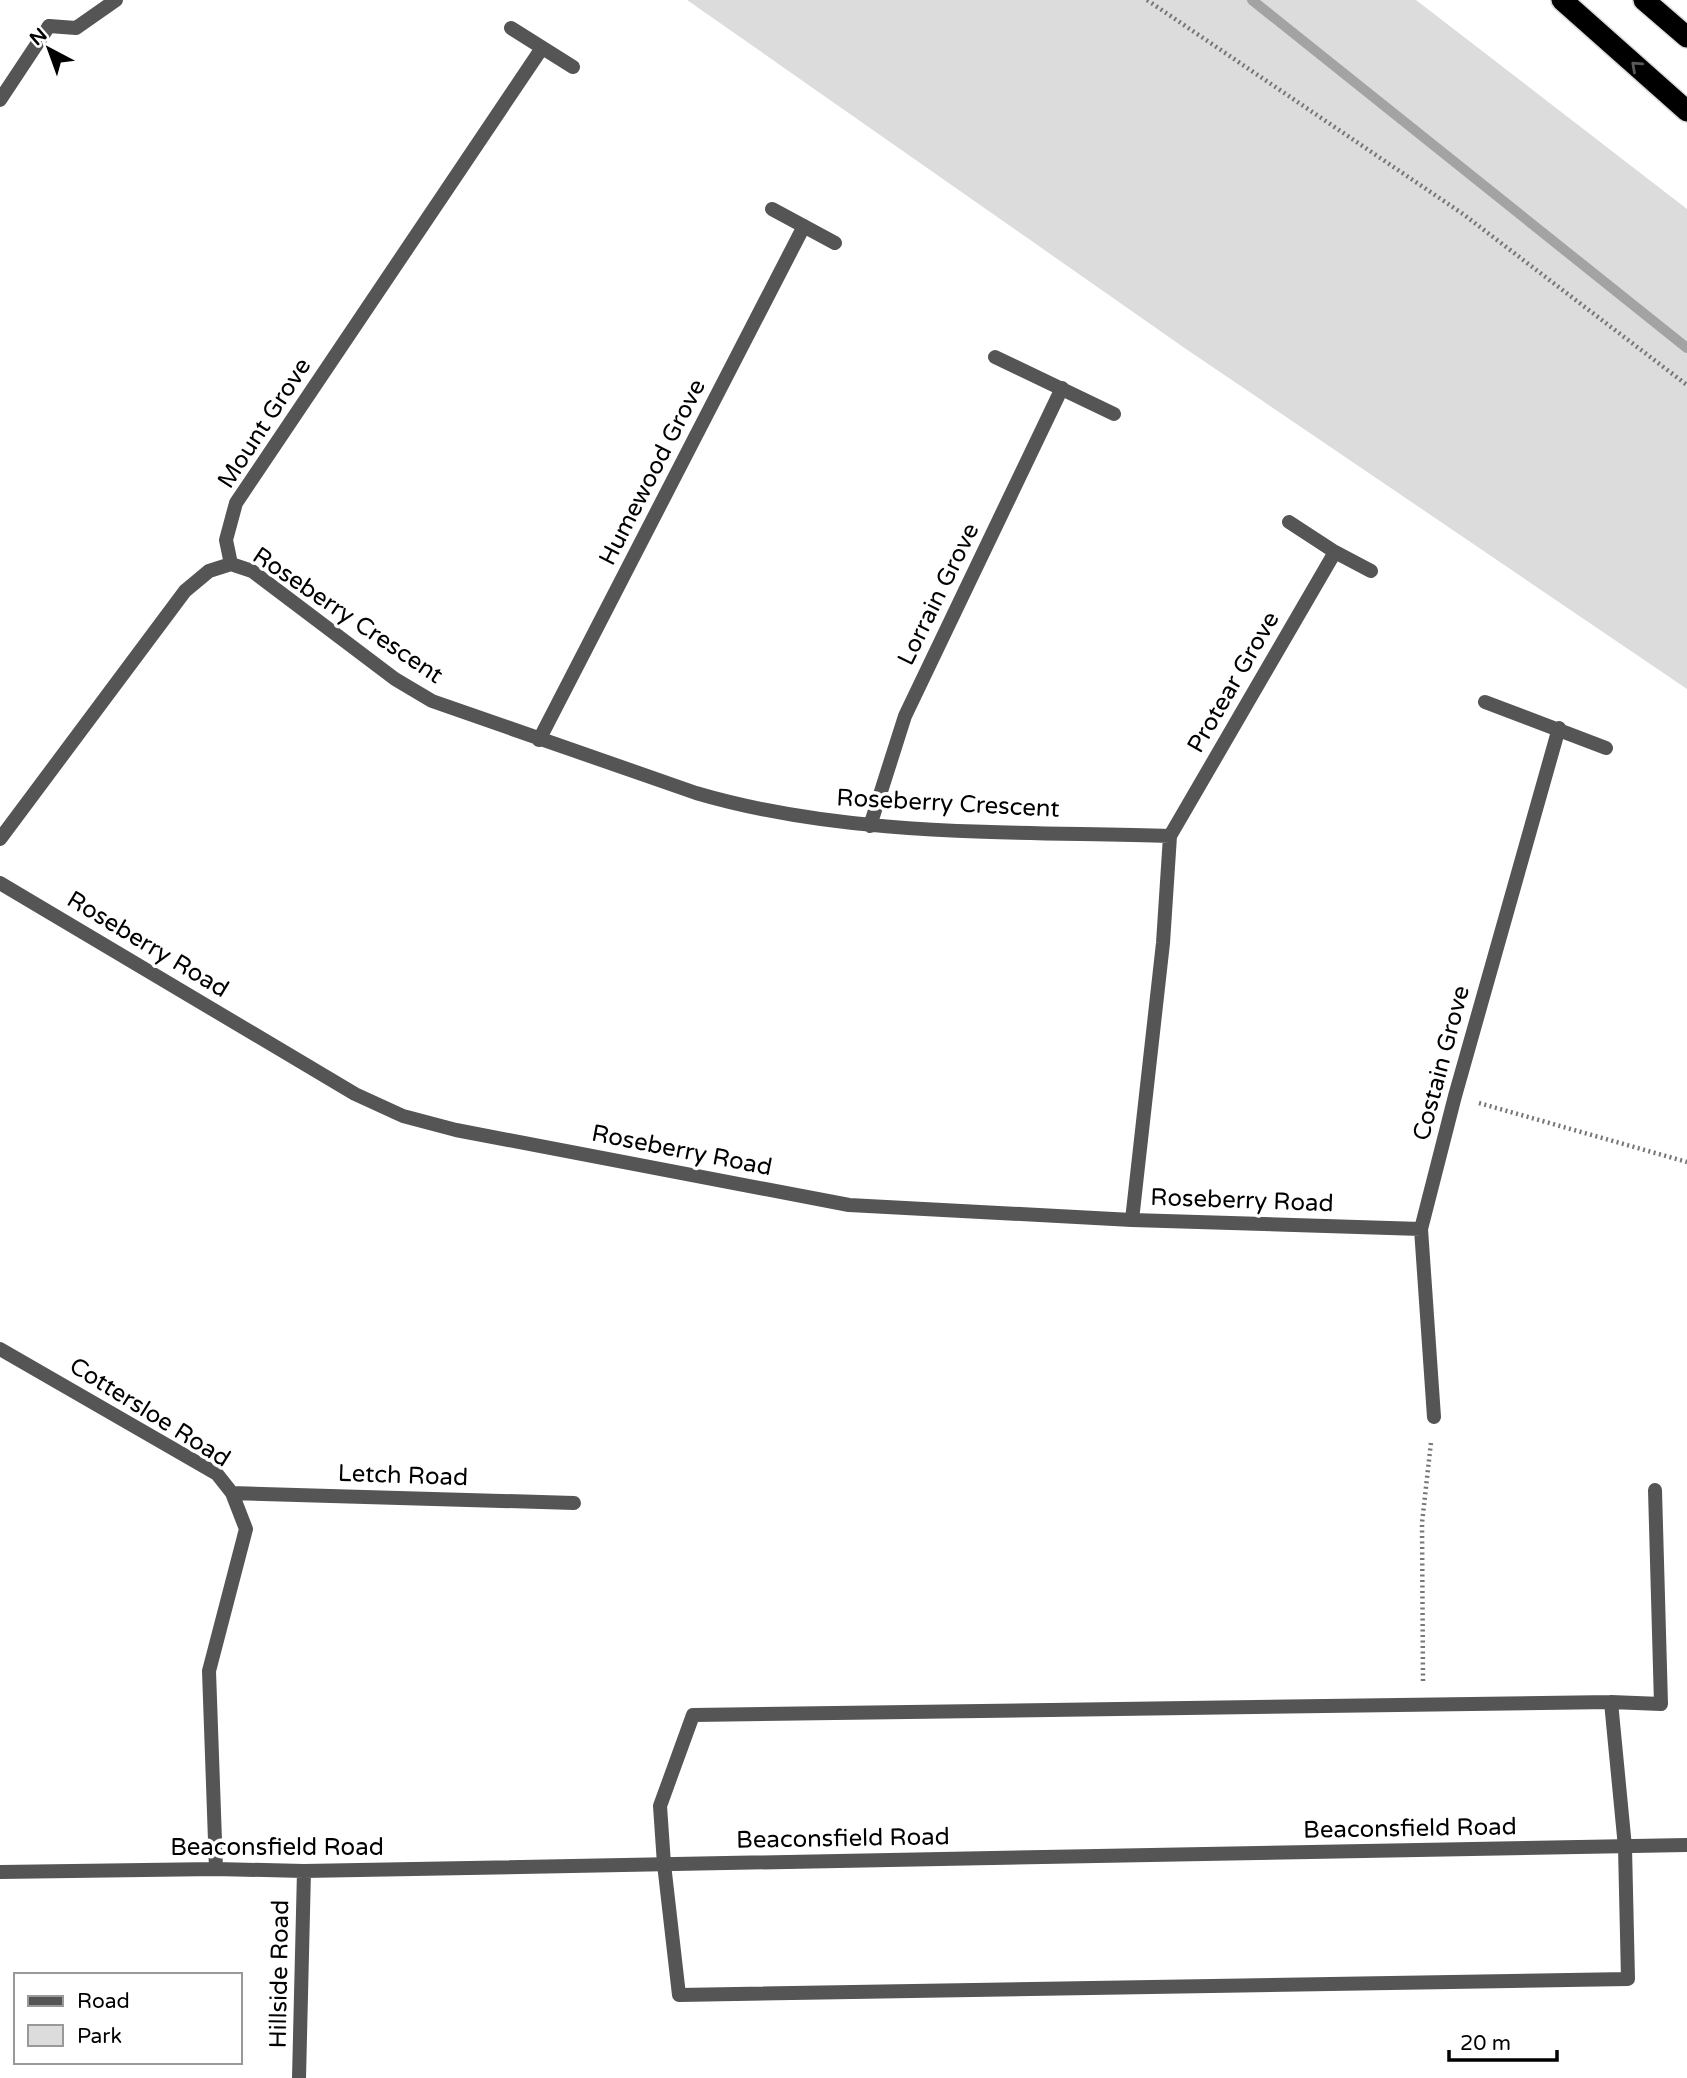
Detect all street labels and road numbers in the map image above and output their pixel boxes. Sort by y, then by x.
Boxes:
street label: Mount Grove [212,353,317,494]
street label: Humewood Grove [593,374,712,570]
street label: Lorrain Grove [892,518,985,670]
street label: Roseberry Crescent [247,541,448,690]
street label: Protear Grove [1181,606,1286,758]
street label: Roseberry Crescent [836,783,1060,824]
street label: Roseberry Road [62,885,234,1004]
street label: Costain Grove [1407,982,1476,1144]
street label: Roseberry Road [589,1119,775,1182]
street label: Roseberry Road [1150,1183,1334,1218]
street label: Cottersloe Road [64,1351,235,1473]
street label: Letch Road [337,1459,469,1492]
street label: Beaconsfield Road [1303,1812,1517,1845]
street label: Beaconsfield Road [736,1822,950,1855]
street label: Beaconsfield Road [170,1833,384,1862]
street label: Hillside Road [264,1899,295,2049]

